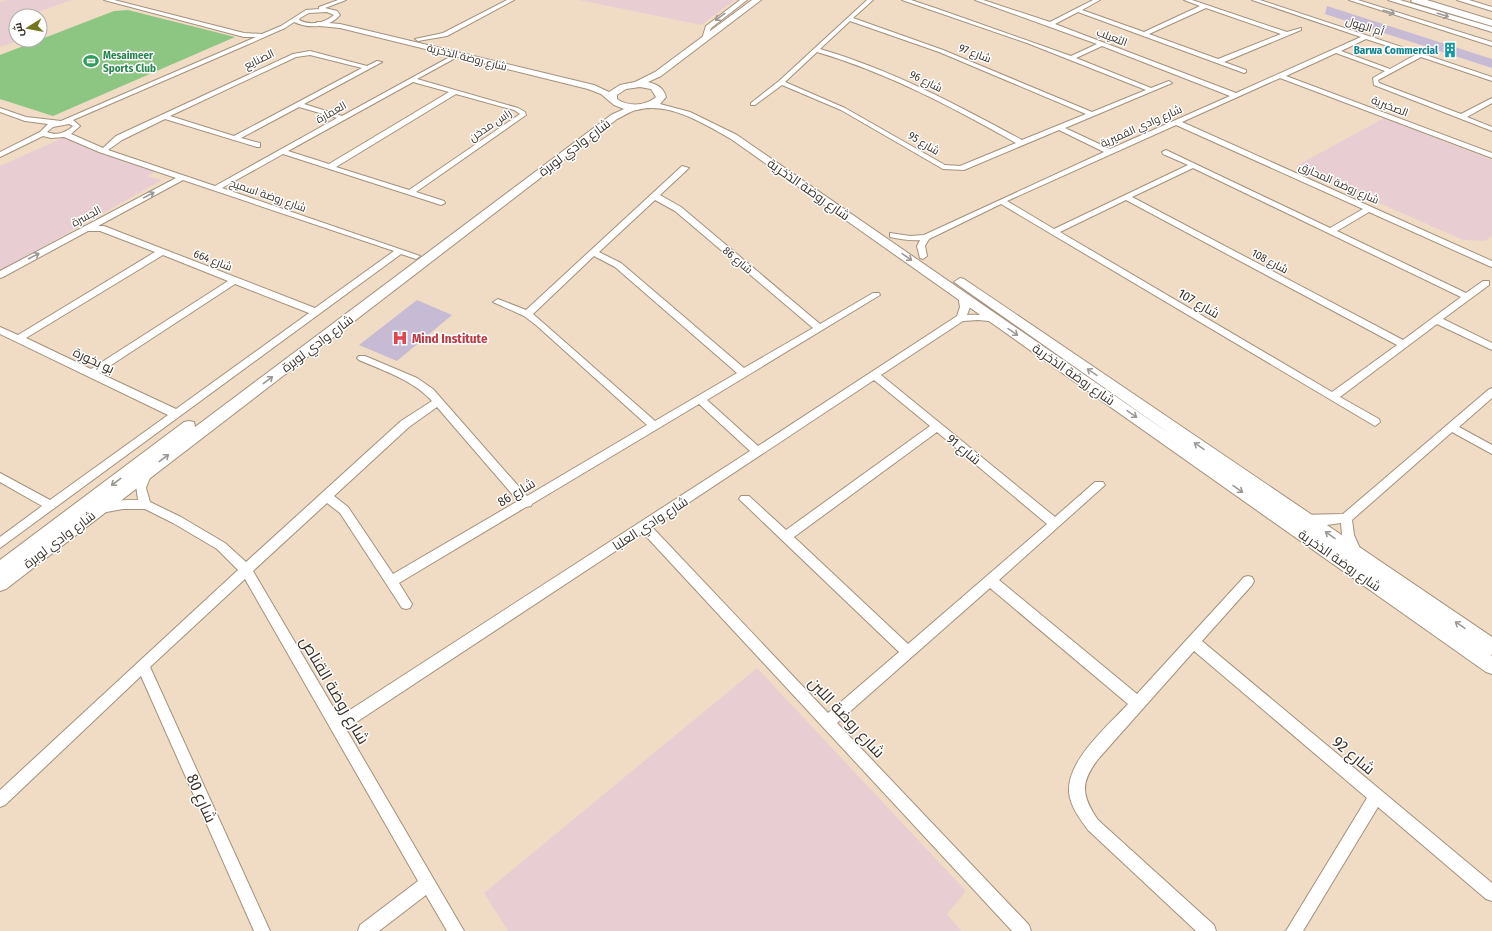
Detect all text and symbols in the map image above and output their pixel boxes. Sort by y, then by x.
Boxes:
north arrow [8,8,48,48]
one-way arrow [1383,9,1396,16]
one-way arrow [1436,12,1449,19]
one-way arrow [714,13,725,22]
street label: أم الهول [1344,13,1386,40]
text: ش [11,22,26,38]
street label: الثعيلب [1095,26,1129,49]
street label: شارع روضة الذخرية [425,41,508,75]
street label: شارع 97 [956,41,993,66]
building icon: Barwa Commercial [1441,41,1459,59]
place label: Barwa Commercial [1354,44,1439,57]
street label: الصنايع [242,47,277,73]
place label: Mesaimeer Sports Club [103,49,156,75]
sports icon: Mesaimeer Sports Club [82,52,100,70]
street label: شارع 96 [907,68,944,96]
street label: الصخبرية [1369,93,1410,119]
street label: العمارة [314,99,349,126]
street label: شارع وادي القميرية [1098,103,1185,152]
street label: راس مدخن [467,106,514,144]
street label: شارع وادي لوبرة [536,116,615,182]
street label: شارع 95 [905,129,942,159]
street label: شارع روضة الذخرية [764,155,853,224]
street label: شارع روضة المحارق [1296,160,1381,208]
street label: شارع روضة اسميح [227,176,308,216]
one-way arrow [143,190,155,198]
street label: الجسرة [69,203,103,230]
street label: شارع 86 [719,244,755,277]
street label: شارع 108 [1249,246,1290,277]
street label: شارع 664 [191,247,234,275]
one-way arrow [28,252,40,260]
one-way arrow [901,253,912,261]
street label: شارع 107 [1175,286,1222,322]
street label: شارع وادي لوبرة [279,312,358,378]
one-way arrow [1008,328,1019,336]
hospital icon: Mind Institute [391,329,409,347]
place label: Mind Institute [412,331,488,346]
street label: شارع روضة الذخرية [1029,340,1118,409]
street label: بو بخورة [71,344,117,377]
one-way arrow [1087,368,1098,376]
one-way arrow [263,376,274,384]
one-way arrow [1126,410,1137,418]
street label: شارع 91 [943,431,984,469]
one-way arrow [1194,442,1205,450]
one-way arrow [159,454,170,462]
street label: شارع 86 [495,475,538,510]
one-way arrow [110,477,121,486]
one-way arrow [1232,485,1243,493]
street label: شارع وادي العلبا [610,493,692,556]
street label: شارع وادي لوبرة [21,508,100,574]
street label: شارع روضة الذخرية [1295,526,1384,595]
one-way arrow [1324,531,1335,539]
one-way arrow [1455,621,1466,629]
street label: شارع روضة القناص [294,633,373,748]
street label: شارع روضة اللبن [803,673,889,763]
street label: شارع 92 [1327,732,1379,780]
street label: شارع 80 [181,771,221,826]

